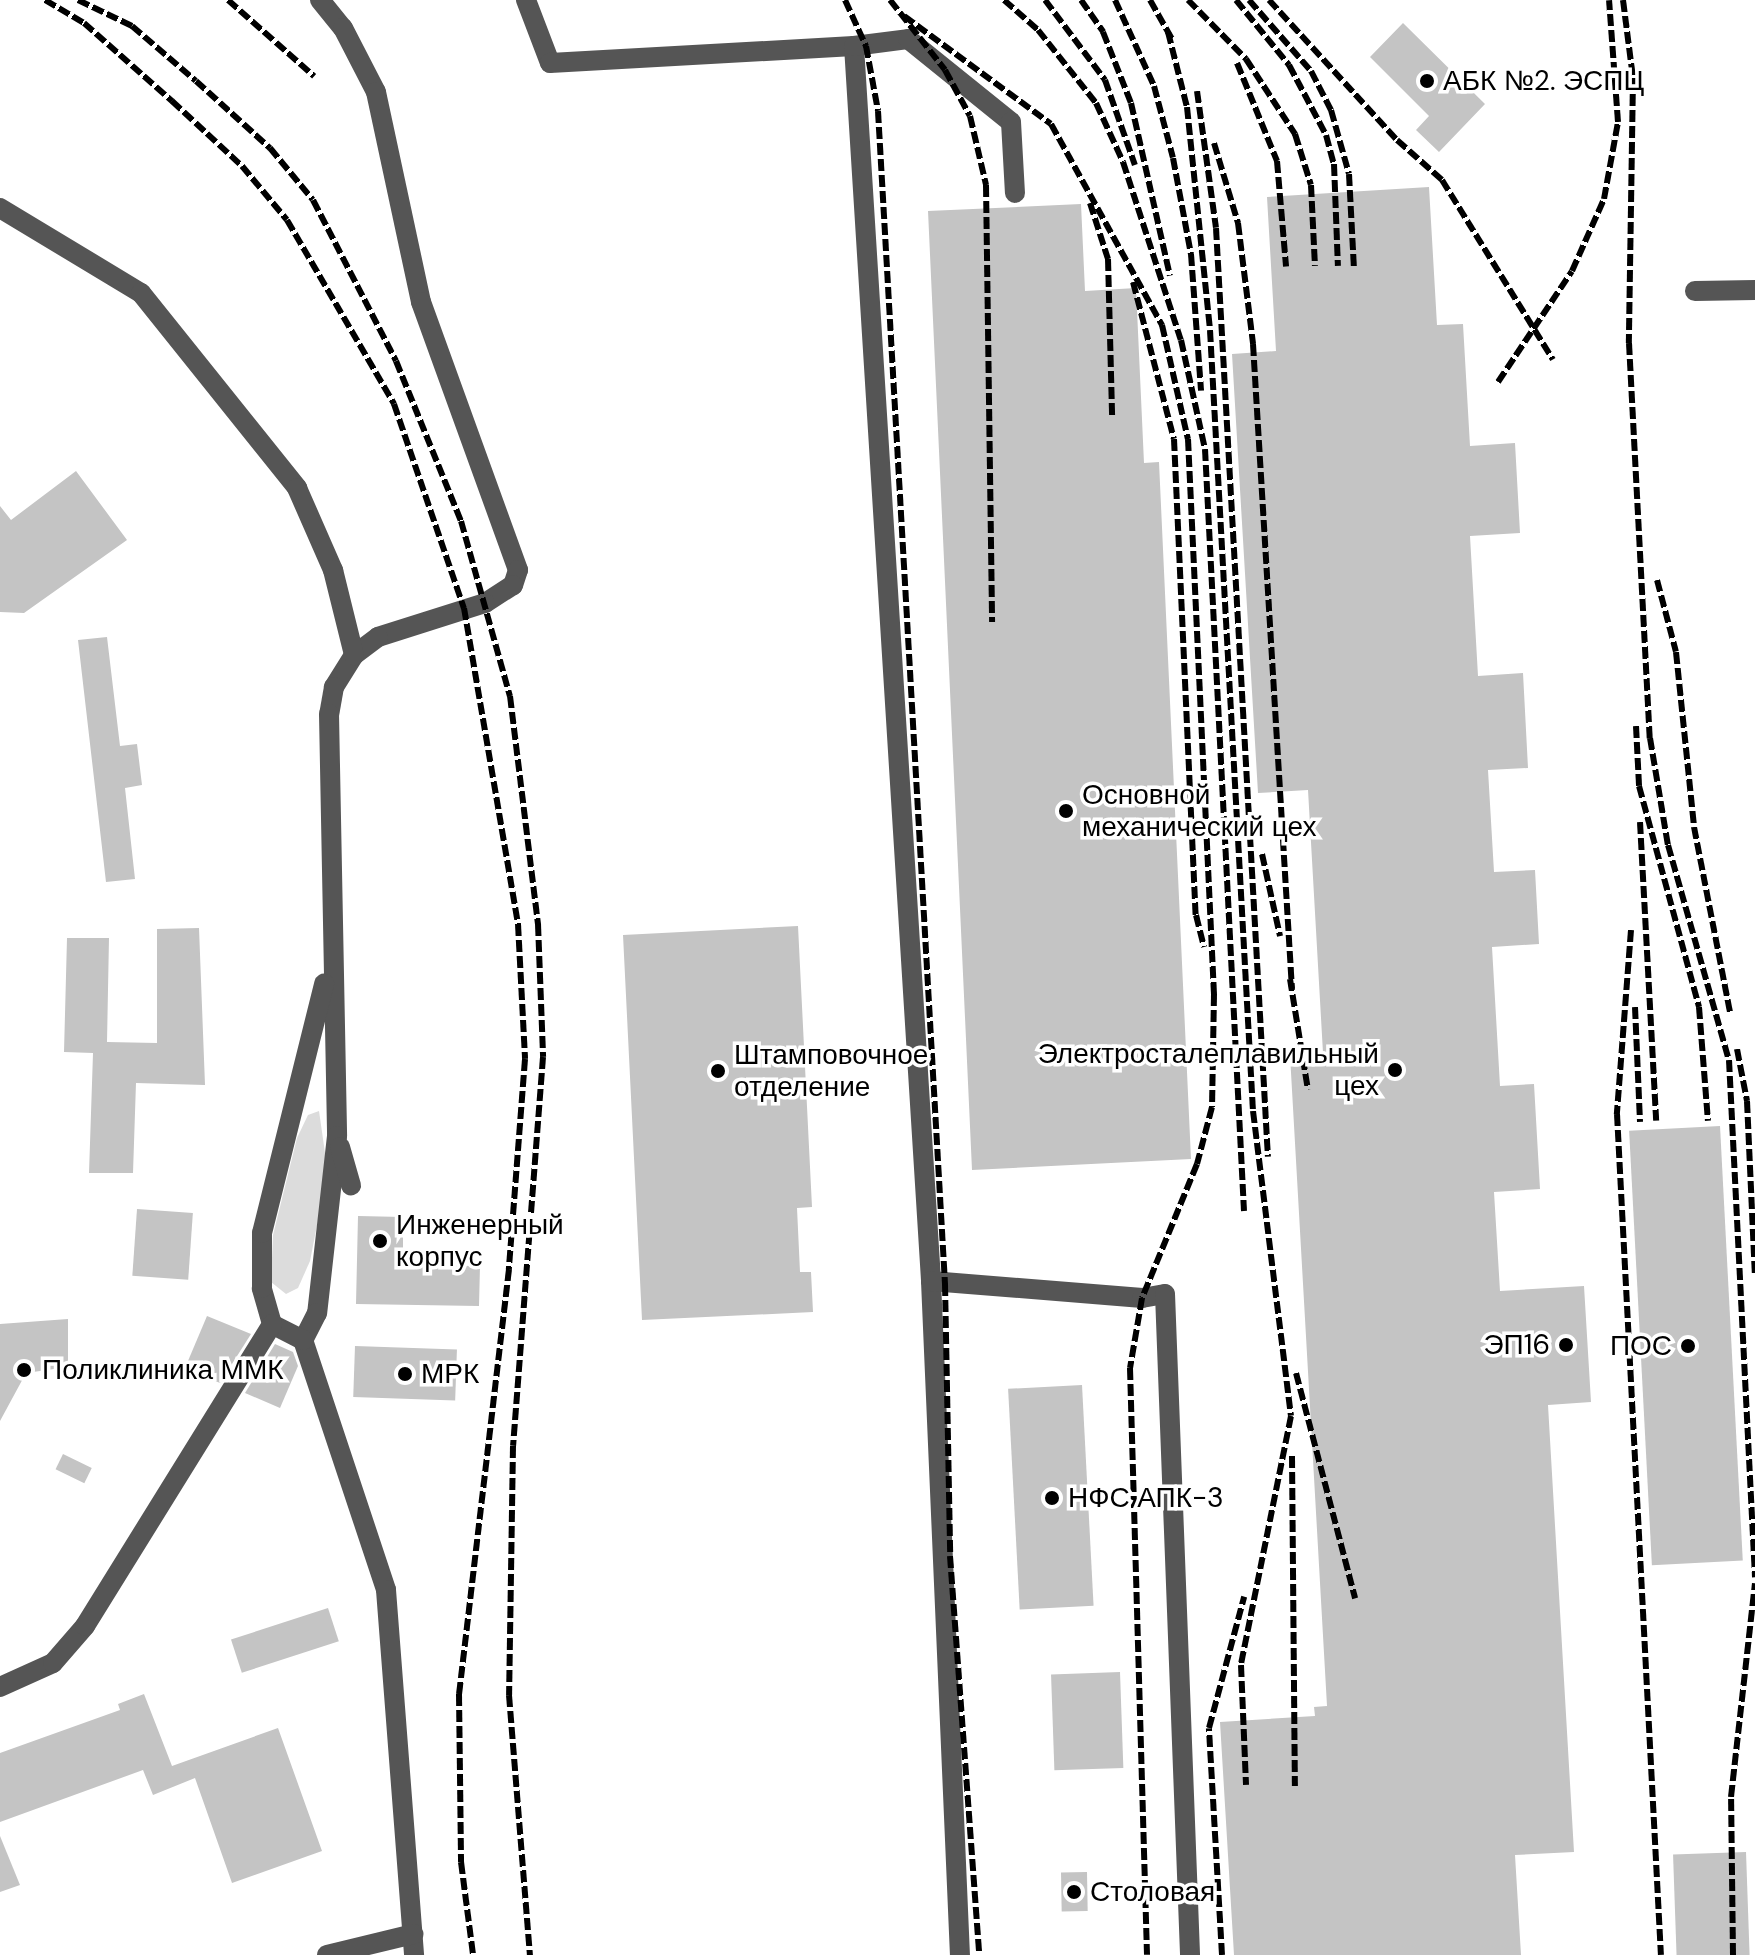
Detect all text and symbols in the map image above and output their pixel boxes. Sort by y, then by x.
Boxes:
place label: АБК №2. ЭСПЦ [1443,64,1644,98]
marker: АБК №2. ЭСПЦ [1418,72,1436,90]
place label: Основной механический цех [1082,778,1316,844]
marker: Основной механический цех [1057,802,1075,820]
place label: Электросталеплавильный цех [1038,1037,1379,1103]
place label: Штамповочное отделение [734,1038,928,1104]
marker: Электросталеплавильный цех [1386,1061,1404,1079]
marker: Штамповочное отделение [709,1062,727,1080]
place label: Инженерный корпус [396,1208,564,1274]
marker: Инженерный корпус [371,1232,389,1250]
place label: ЭП16 [1483,1328,1550,1362]
place label: ПОС [1610,1329,1672,1363]
marker: ЭП16 [1557,1336,1575,1354]
marker: ПОС [1679,1337,1697,1355]
place label: Поликлиника ММК [42,1353,284,1387]
place label: МРК [421,1357,479,1391]
marker: Поликлиника ММК [13,1359,35,1381]
marker: МРК [396,1365,414,1383]
place label: НФС АПК-3 [1068,1481,1224,1515]
marker: НФС АПК-3 [1043,1489,1061,1507]
place label: Столовая [1090,1875,1215,1909]
marker: Столовая [1065,1883,1083,1901]

